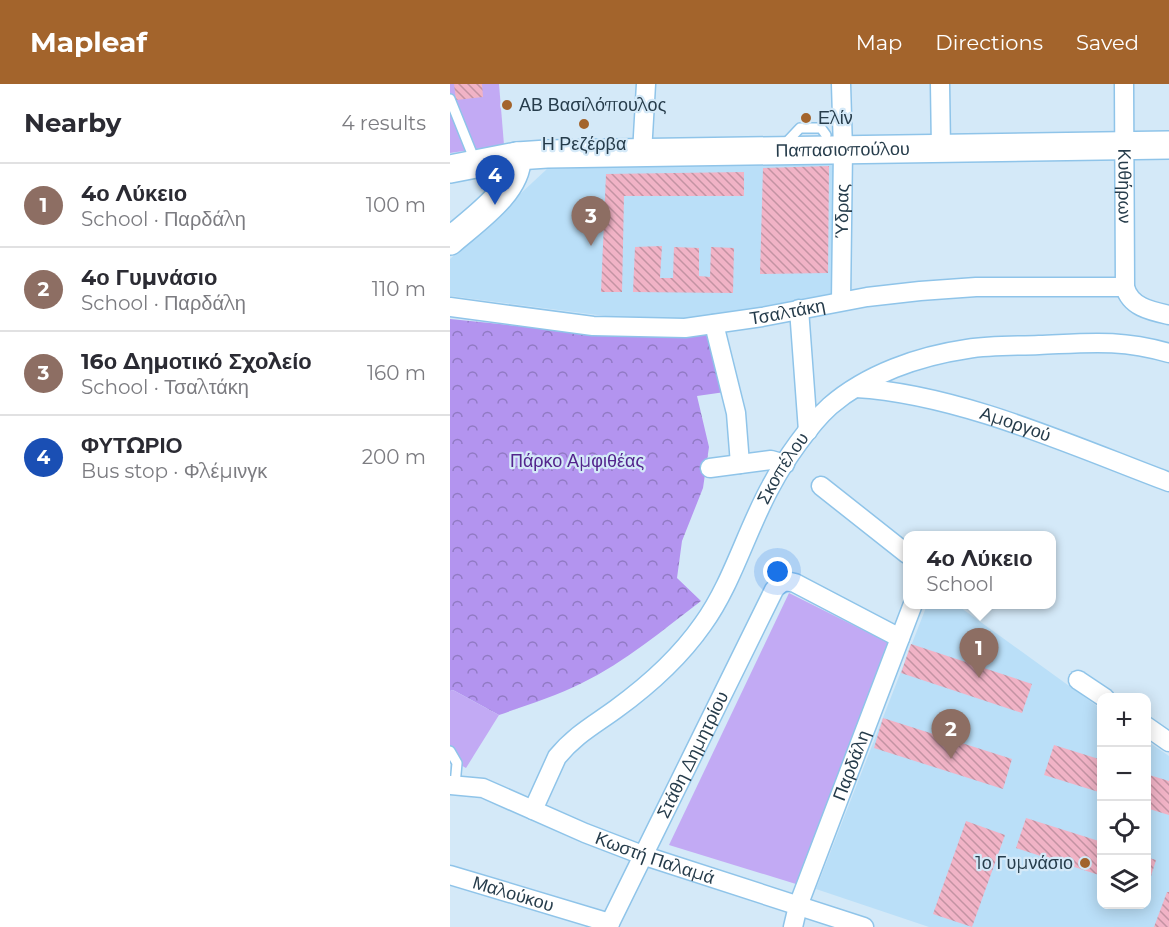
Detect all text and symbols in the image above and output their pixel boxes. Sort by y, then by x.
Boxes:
text: Mapleaf [30,25,147,59]
text: Map [856,30,902,55]
text: Directions [935,30,1043,55]
text: Saved [1076,30,1139,55]
place label: ΑΒ Βασιλόπουλος [519,94,667,116]
marker: ΑΒ Βασιλόπουλος [500,98,514,112]
text: Nearby [24,107,121,139]
place label: Ελίν [818,107,853,129]
text: 4 results [341,111,426,135]
marker: Ελίν [799,111,813,125]
marker: Η Ρεζέρβα [577,117,591,131]
place label: Η Ρεζέρβα [542,133,626,155]
street label: Παπασιοπούλου [775,138,910,162]
street label: Κυθήρων [1113,148,1136,224]
pin: 4 [476,156,514,205]
text: 4ο Λύκειο [81,180,187,207]
street label: Ύδρας [831,183,854,239]
text: 1 [40,193,47,217]
text: 100 m [366,193,426,217]
pin: 3 [572,196,610,246]
text: School · Παρδάλη [81,207,246,231]
text: 4ο Γυμνάσιο [81,264,217,291]
text: 2 [38,277,49,301]
text: 110 m [372,277,426,301]
text: School · Παρδάλη [81,291,246,315]
street label: Τσαλτάκη [748,294,827,330]
text: 16ο Δημοτικό Σχολείο [81,348,312,375]
text: 3 [38,361,49,385]
text: 160 m [367,361,426,385]
text: School · Τσαλτάκη [81,375,249,399]
street label: Αμοργού [977,402,1054,447]
street label: Σκοπέλου [752,428,813,508]
text: ΦΥΤΩΡΙΟ [81,432,183,459]
text: 4 [37,445,50,469]
text: 200 m [362,445,426,469]
park label: Πάρκο Αμφιθέας [510,450,644,472]
text: Bus stop · Φλέμινγκ [81,459,267,483]
popup [903,531,1056,609]
text: 4ο Λύκειο [926,545,1033,572]
your location [763,557,792,586]
text: School [926,572,994,596]
pin: 1 [960,628,998,678]
street label: Στάθη Δημητρίου [652,688,733,822]
map controls [1097,693,1151,909]
button: + [1097,693,1151,747]
pin: 2 [932,710,970,759]
street label: Παρδάλη [828,727,875,804]
button: − [1097,747,1151,801]
button: locate [1097,801,1151,855]
street label: Κωστή Παλαμά [592,827,717,889]
place label: 1ο Γυμνάσιο [975,852,1073,874]
button: layers [1097,855,1151,909]
marker: 1ο Γυμνάσιο [1078,856,1092,870]
street label: Μαλούκου [470,871,556,917]

